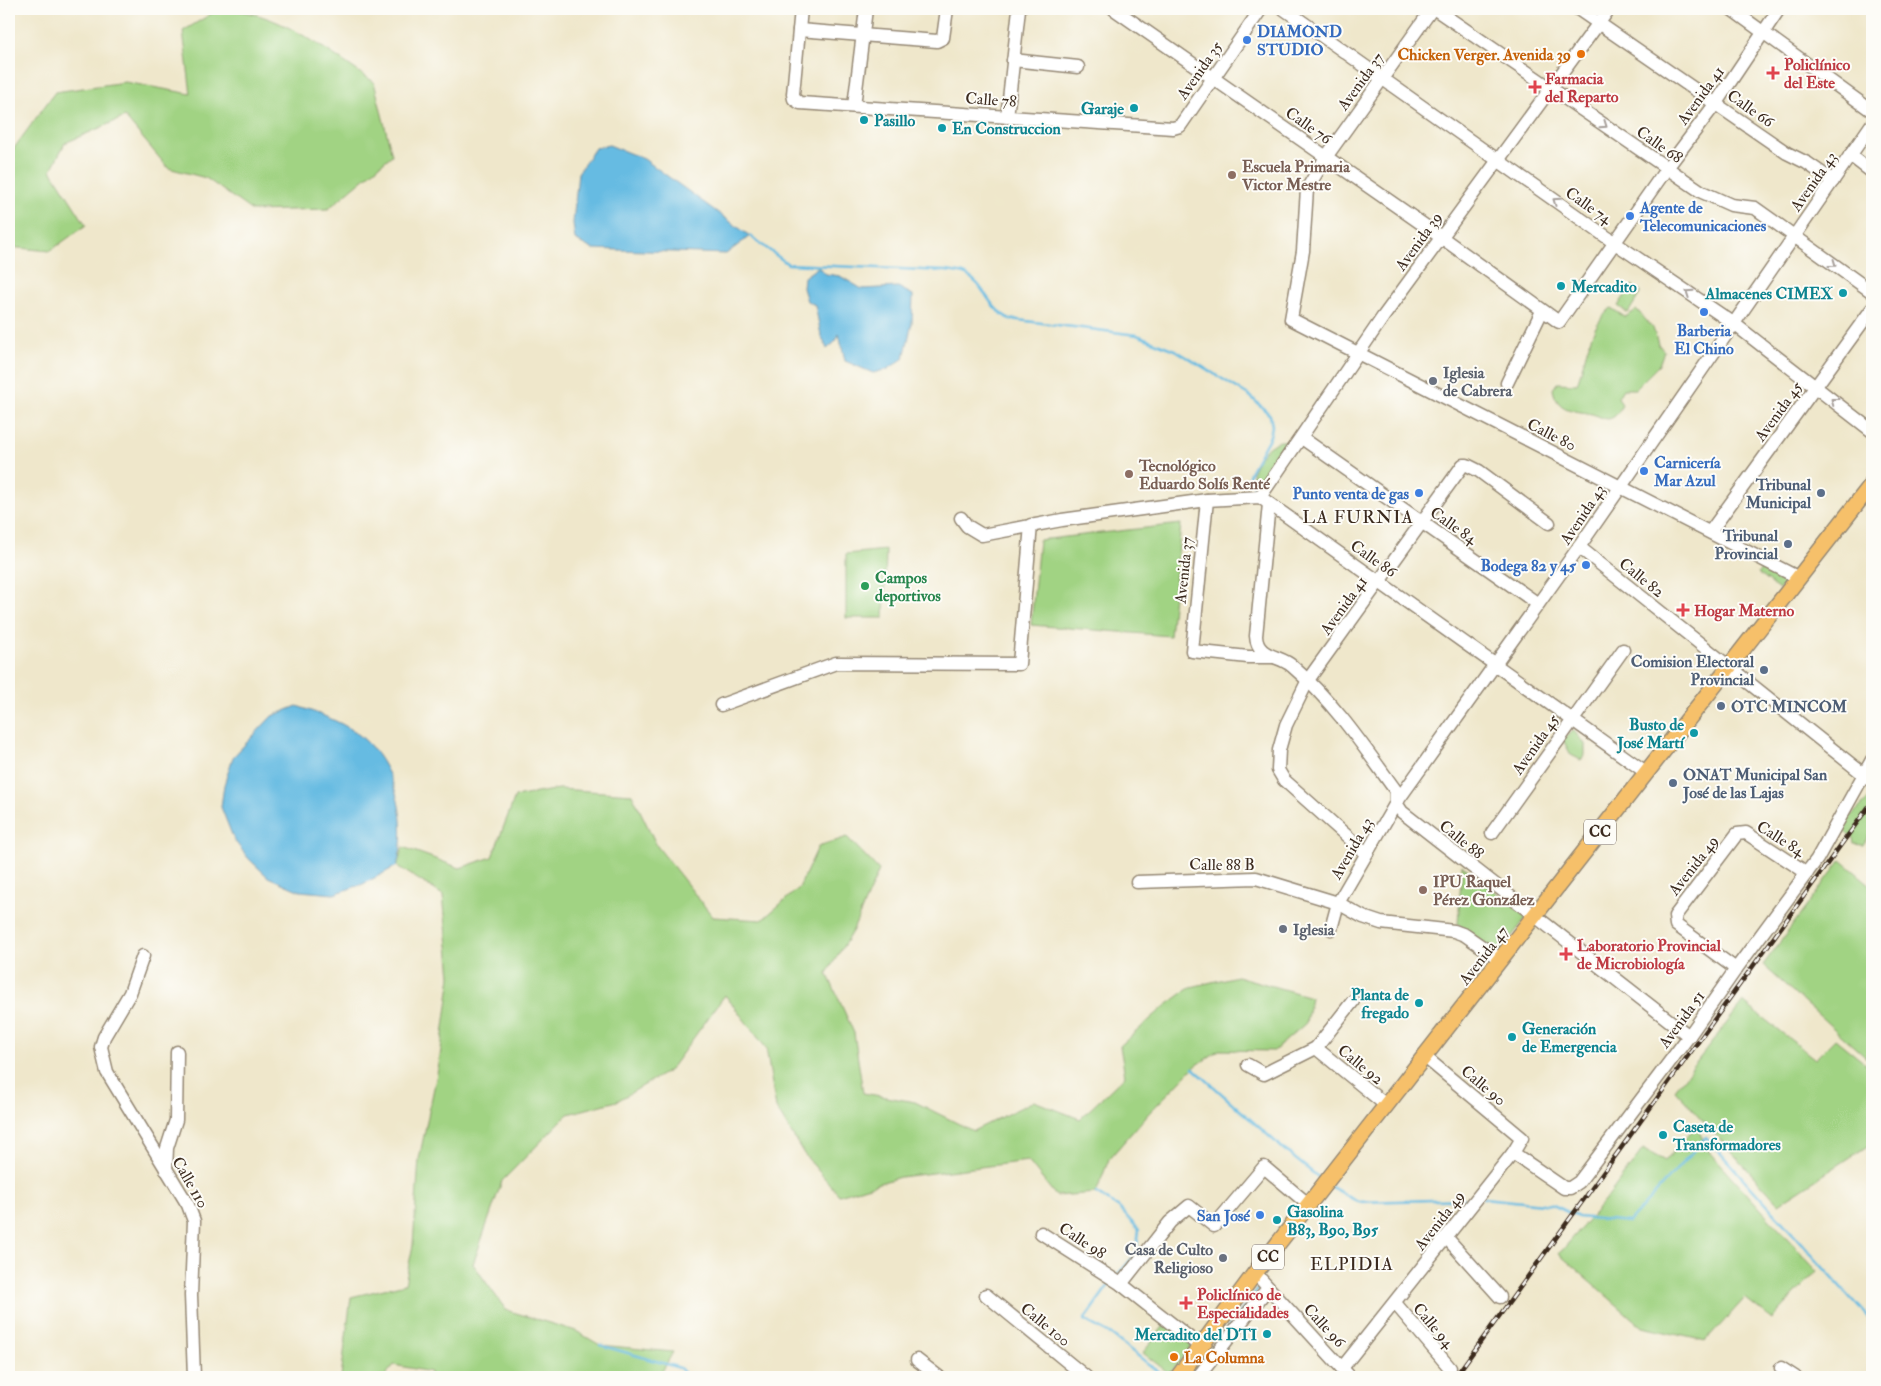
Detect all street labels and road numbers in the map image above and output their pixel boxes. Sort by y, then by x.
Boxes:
street label: Avenida 35 [1172,38,1227,104]
street label: Avenida 37 [1332,48,1389,115]
street label: Avenida 41 [1672,62,1729,130]
street label: Calle 66 [1723,86,1778,133]
street label: Calle 78 [965,88,1018,112]
street label: Calle 76 [1281,103,1336,149]
street label: Calle 68 [1632,122,1687,168]
street label: Avenida 43 [1785,148,1842,216]
street label: Calle 74 [1561,183,1617,230]
street label: Avenida 39 [1390,208,1447,276]
street label: Avenida 45 [1750,378,1807,446]
street label: Calle 80 [1524,414,1579,456]
street label: Avenida 43 [1555,481,1610,549]
street label: Calle 84 [1426,503,1482,550]
street label: Avenida 37 [1170,535,1198,605]
street label: Calle 86 [1346,536,1401,582]
street label: Calle 82 [1615,554,1668,602]
street label: Avenida 41 [1315,572,1372,640]
street label: Avenida 45 [1507,711,1564,779]
street label: Avenida 43 [1326,814,1378,884]
street label: Calle 88 [1435,816,1488,864]
street label: Calle 84 [1753,816,1809,862]
road number: CC [1584,820,1616,844]
street label: Avenida 49 [1664,832,1723,900]
street label: Calle 88 B [1189,855,1255,875]
street label: Avenida 47 [1454,922,1513,990]
street label: Avenida 51 [1654,987,1709,1053]
street label: Calle 92 [1334,1040,1387,1089]
street label: Calle 90 [1457,1061,1510,1110]
street label: Calle 110 [167,1153,213,1212]
street label: Avenida 49 [1410,1187,1469,1255]
street label: Calle 98 [1055,1218,1110,1264]
road number: CC [1252,1244,1284,1270]
street label: Calle 100 [1016,1299,1074,1351]
street label: Calle 94 [1408,1299,1459,1354]
street label: Calle 96 [1299,1300,1350,1352]

